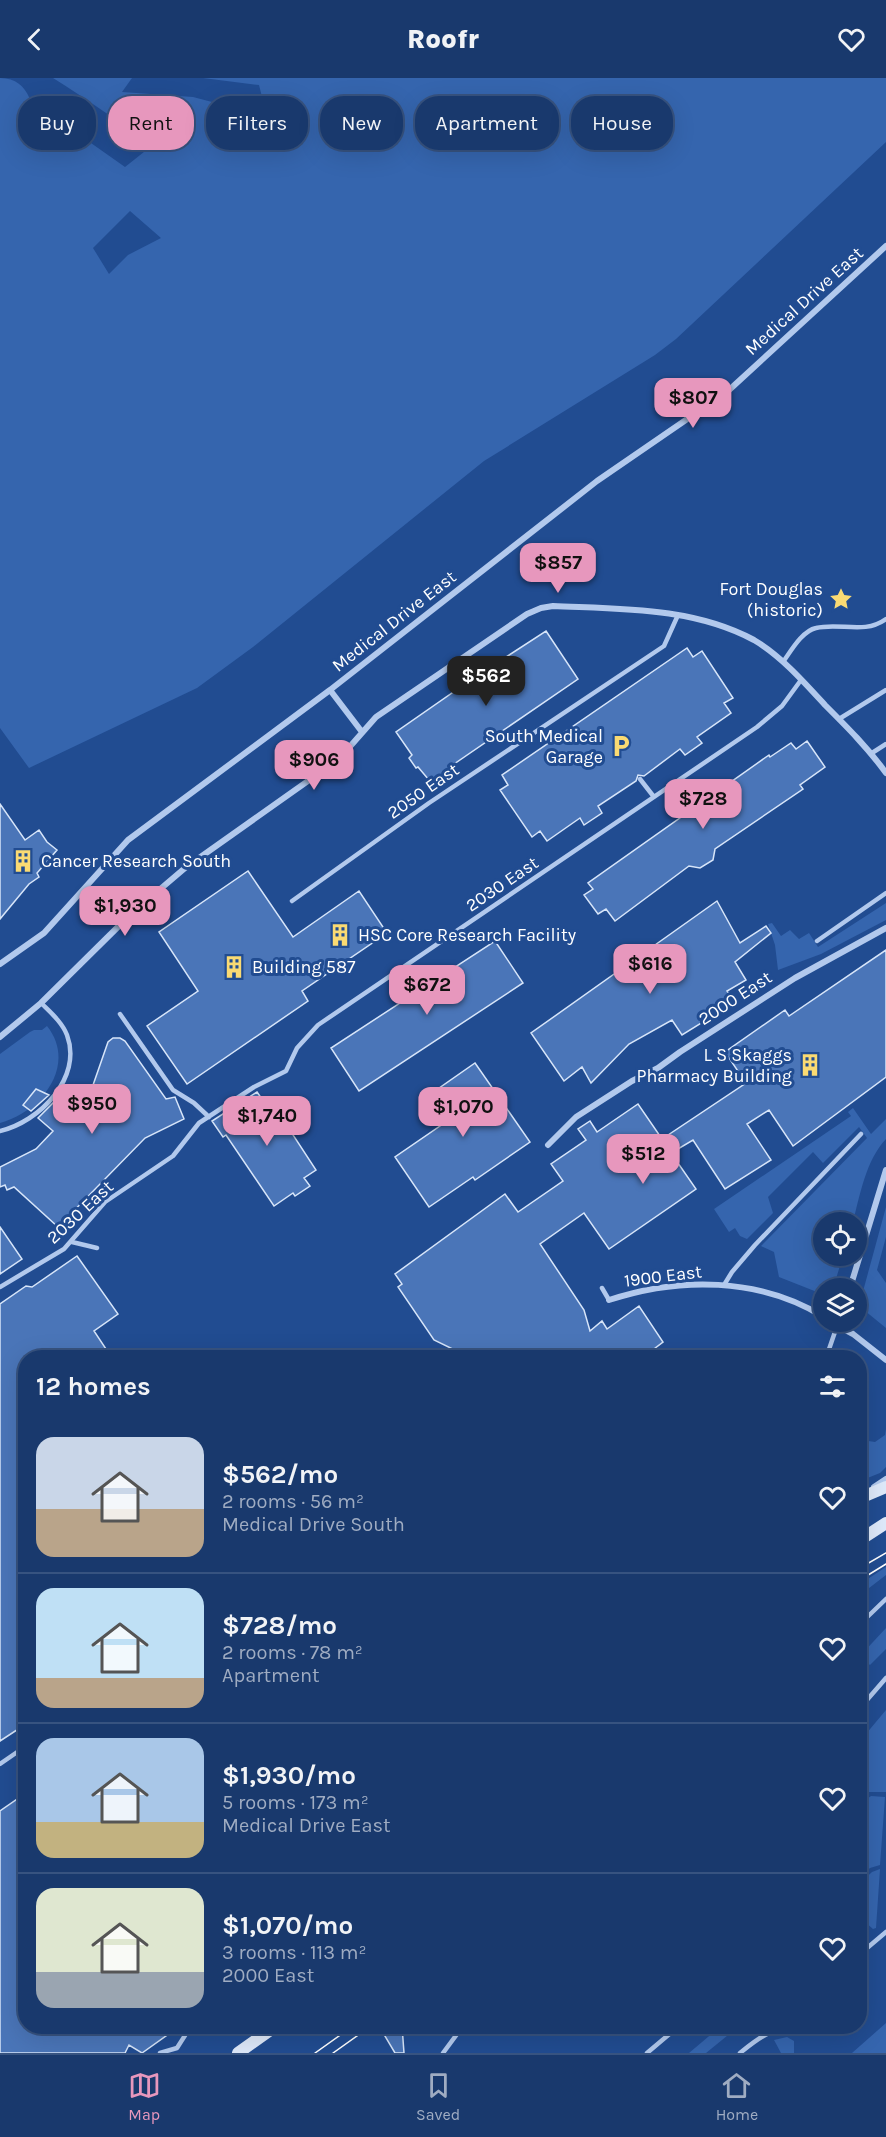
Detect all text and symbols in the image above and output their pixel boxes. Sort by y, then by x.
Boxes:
icon: back [18,23,51,56]
text: Roofr [407,23,479,55]
icon: heart [835,23,868,56]
chip: Buy [18,96,96,150]
chip: Rent [108,96,194,150]
chip: Filters [206,96,308,150]
chip: New [320,96,403,150]
chip: Apartment [415,96,559,150]
chip: House [571,96,673,150]
street label: Medical Drive East [740,242,868,360]
pin: $807 [657,378,729,429]
text: $807 [668,386,718,409]
pin: $857 [522,543,594,594]
text: $857 [534,551,582,574]
street label: Medical Drive East [327,566,461,676]
place label: Fort Douglas (historic) [719,578,823,621]
place icon: Fort Douglas (historic) [828,586,854,612]
pin: $562 [450,656,522,707]
text: $562 [461,664,511,687]
place label: South Medical Garage [485,725,603,768]
parking icon: South Medical Garage [608,733,634,759]
pin: $906 [278,740,350,791]
text: $906 [289,748,339,771]
street label: 2050 East [383,758,463,824]
pin: $728 [667,779,739,830]
text: $728 [679,787,727,810]
building icon: Cancer Research South [10,848,36,874]
place label: Cancer Research South [41,850,231,872]
street label: 2030 East [461,852,543,916]
pin: $1,930 [76,886,174,937]
text: $1,930 [93,894,157,917]
building icon: HSC Core Research Facility [327,922,353,948]
place label: HSC Core Research Facility [358,924,577,946]
pin: $616 [614,944,686,995]
text: $616 [627,952,673,975]
building icon: Building 587 [221,954,247,980]
place label: Building 587 [252,956,356,978]
pin: $672 [391,965,463,1016]
street label: 2000 East [694,966,776,1030]
text: $672 [403,973,451,996]
place label: L S Skaggs Pharmacy Building [637,1044,792,1087]
building icon: L S Skaggs Pharmacy Building [797,1052,823,1078]
pin: $950 [56,1084,128,1135]
pin: $1,070 [414,1087,512,1138]
text: $950 [67,1092,117,1115]
text: $1,070 [432,1095,494,1118]
pin: $1,740 [218,1096,316,1147]
text: $1,740 [237,1104,297,1127]
pin: $512 [607,1134,679,1185]
text: $512 [621,1142,665,1165]
street label: 2030 East [42,1176,118,1248]
map controls [813,1212,867,1332]
button: locate [813,1212,867,1266]
street label: 1900 East [623,1260,703,1292]
button: layers [813,1278,867,1332]
icon: filters [816,1370,849,1403]
text: 12 homes [36,1371,151,1402]
text: $562/mo [222,1459,338,1490]
icon: home [84,1461,156,1533]
icon: heart [816,1481,849,1514]
text: 2 rooms · 56 m² [222,1490,364,1513]
text: Medical Drive South [222,1513,405,1536]
text: $728/mo [222,1610,337,1641]
icon: home [84,1612,156,1684]
icon: heart [816,1632,849,1665]
text: 2 rooms · 78 m² [222,1641,363,1664]
text: Apartment [222,1664,320,1687]
text: $1,930/mo [222,1760,356,1791]
icon: home [84,1762,156,1834]
icon: heart [816,1782,849,1815]
text: 5 rooms · 173 m² [222,1791,369,1814]
text: Medical Drive East [222,1814,390,1837]
text: $1,070/mo [222,1910,353,1941]
icon: home [84,1912,156,1984]
icon: heart [816,1932,849,1965]
text: 3 rooms · 113 m² [222,1941,366,1964]
text: 2000 East [222,1964,314,1987]
tab: Map [128,2069,161,2124]
tab: Saved [416,2069,460,2124]
tab: Home [716,2069,758,2124]

